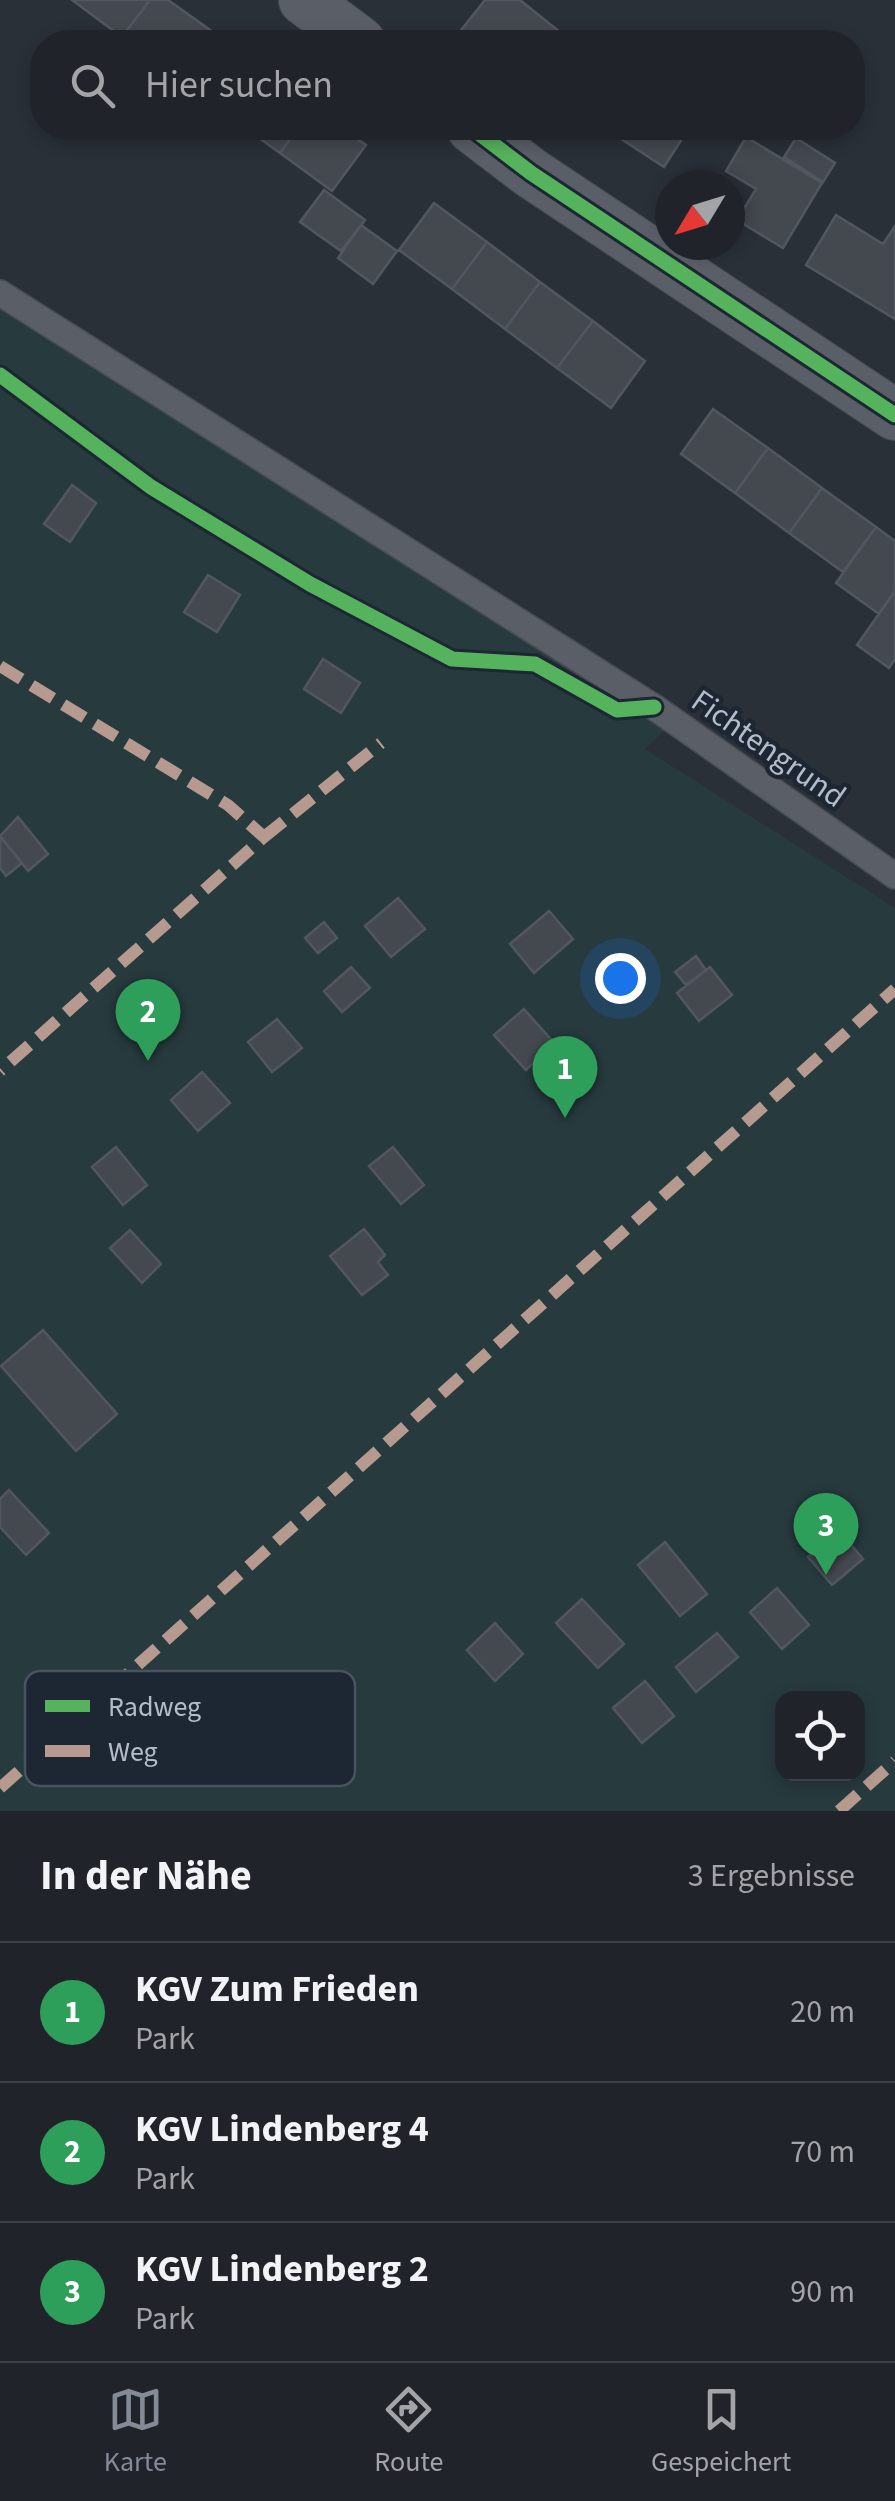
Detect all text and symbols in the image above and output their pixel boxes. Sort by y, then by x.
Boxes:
search box [30,30,865,140]
icon: search [65,58,120,113]
text: Hier suchen [145,58,333,112]
north arrow [655,170,745,260]
street label: Fichtengrund [682,679,855,819]
your location [595,953,646,1004]
pin: 2 [116,978,180,1061]
pin: 1 [532,1036,598,1118]
pin: 3 [794,1492,858,1575]
legend [25,1671,355,1786]
text: Radweg [108,1687,201,1727]
map controls [775,1691,865,1781]
button: locate [775,1691,865,1781]
text: Weg [108,1732,158,1772]
text: In der Nähe [40,1846,252,1906]
text: 3 Ergebnisse [688,1853,855,1899]
text: KGV Zum Frieden [135,1962,419,2016]
text: 1 [64,1989,81,2035]
text: 20 m [790,1989,855,2035]
text: Park [135,2016,195,2062]
text: KGV Lindenberg 4 [135,2102,429,2156]
text: 2 [64,2129,81,2175]
text: 70 m [790,2129,855,2175]
text: Park [135,2156,195,2202]
text: KGV Lindenberg 2 [135,2242,429,2296]
text: 3 [64,2269,81,2315]
text: 90 m [790,2269,855,2315]
text: Park [135,2296,195,2342]
tab: Karte [104,2382,167,2482]
tab: Route [374,2382,443,2482]
tab: Gespeichert [651,2382,791,2482]

